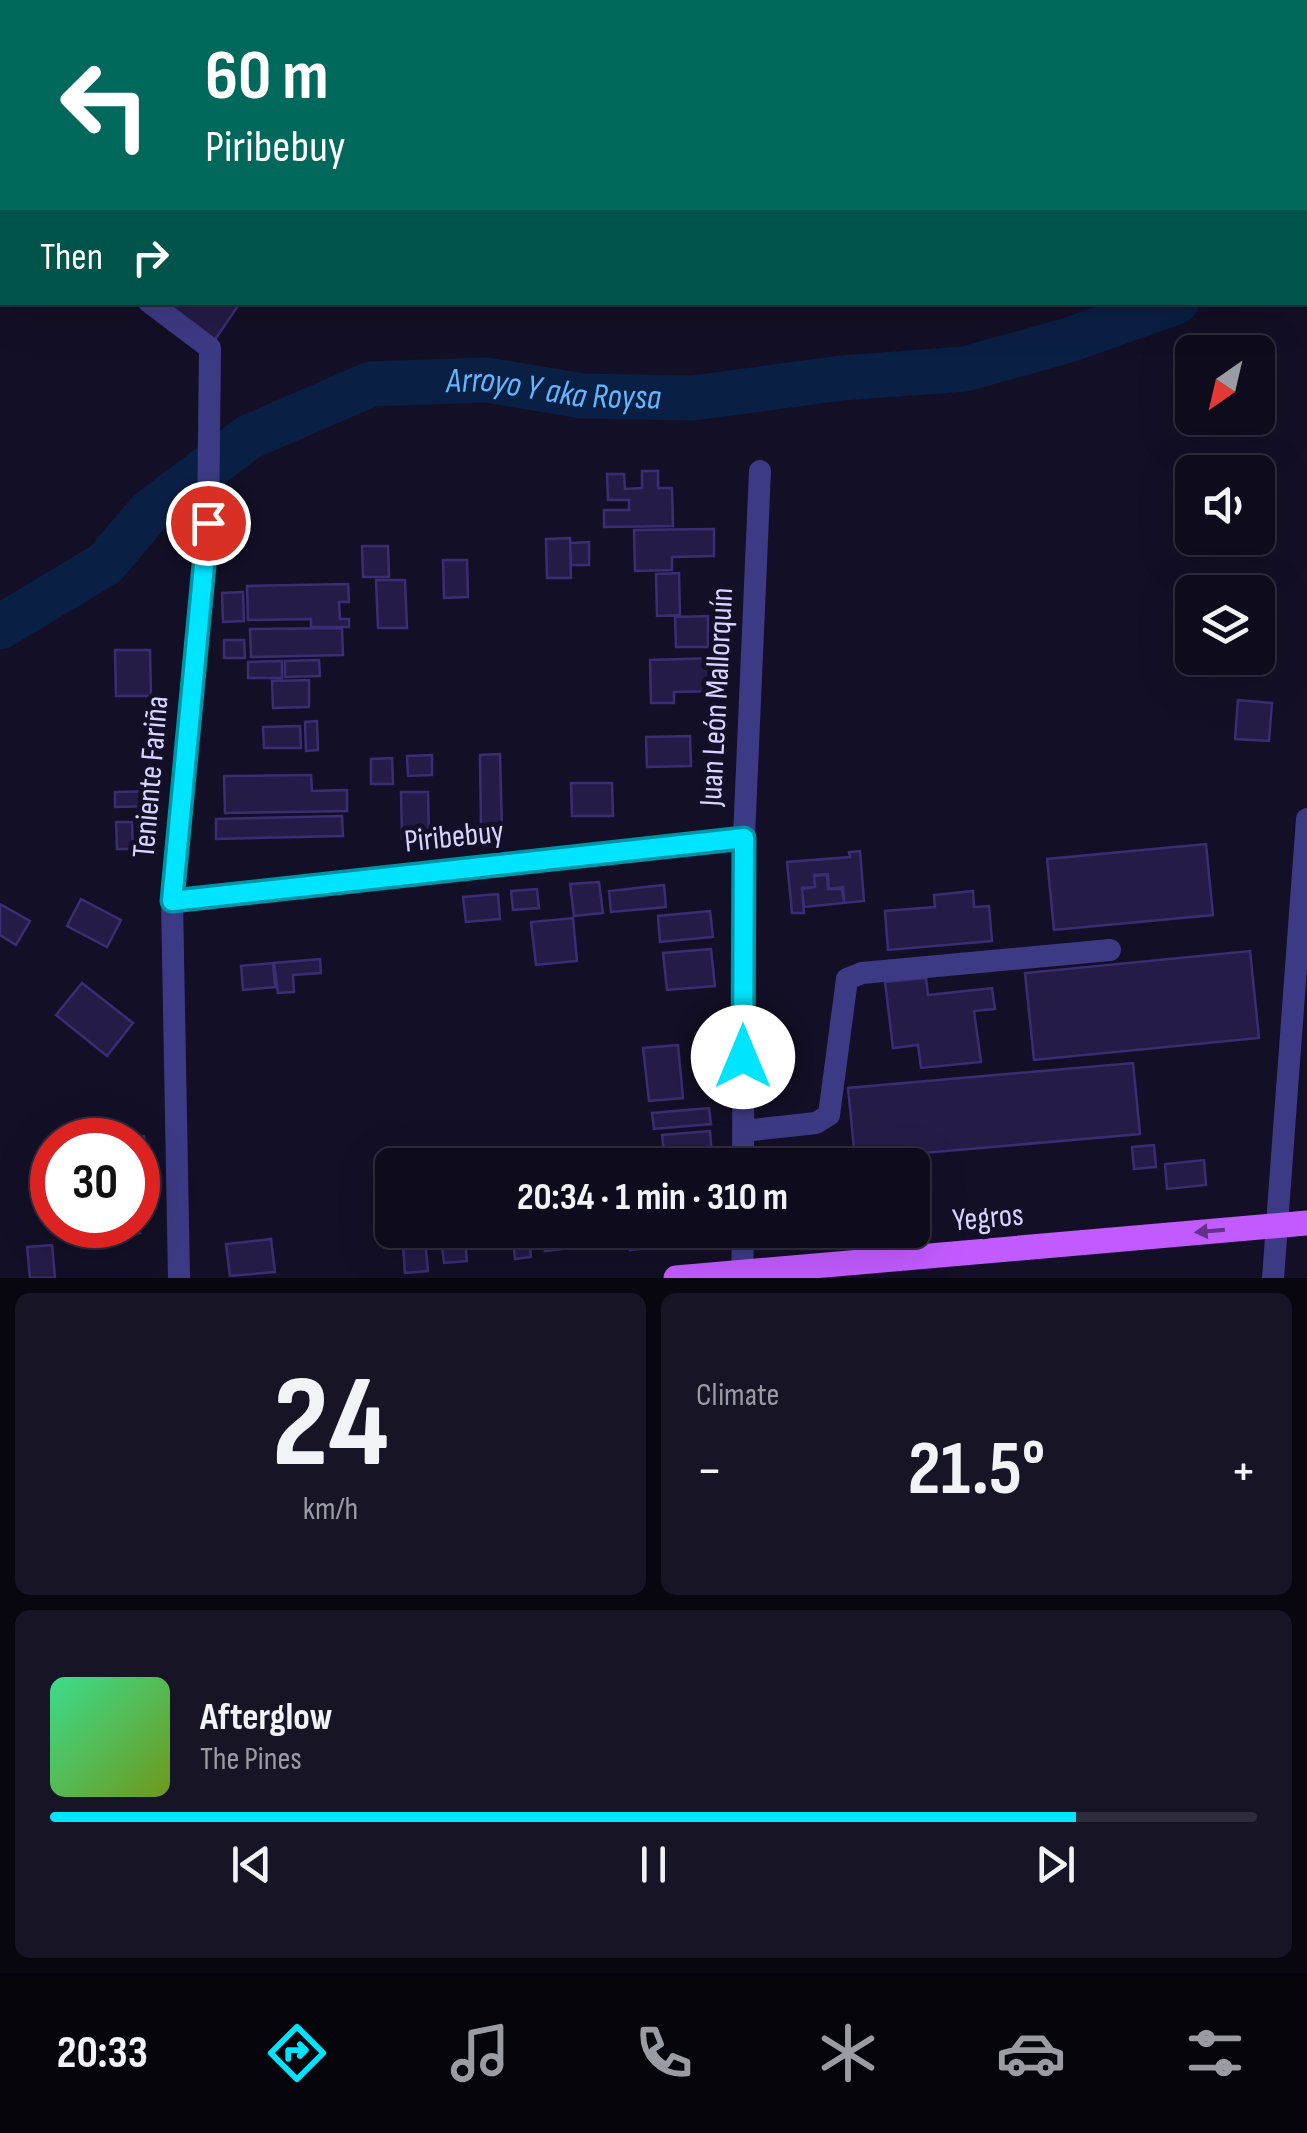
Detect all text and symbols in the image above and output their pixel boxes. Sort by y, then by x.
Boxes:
text: 60 m [205,35,329,119]
icon: left [40,40,170,170]
text: Piribebuy [205,120,345,175]
icon: right [123,230,178,285]
text: Then [40,235,103,280]
north arrow [1175,335,1275,435]
map controls [1175,335,1275,675]
water label: Arroyo Y aka Roysa [443,358,662,419]
button: sound [1175,455,1275,555]
pin [166,481,251,566]
icon: arrive [181,496,236,551]
button: layers [1175,575,1275,675]
street label: Juan León Mallorquín [692,587,742,808]
street label: Teniente Fariña [124,694,178,860]
street label: Piribebuy [402,812,506,862]
position arrow [691,1005,795,1109]
speed limit sign: 30 [30,1118,160,1248]
text: 20:34 · 1 min · 310 m [517,1175,788,1220]
street label: Yegros [951,1195,1025,1241]
one-way arrow [1193,1223,1225,1239]
text: 24 [272,1347,389,1503]
text: Climate [696,1376,779,1415]
text: 21.5° [908,1425,1045,1516]
text: − [696,1438,723,1505]
text: + [1230,1438,1257,1505]
text: km/h [303,1490,358,1529]
text: Afterglow [200,1695,333,1740]
text: The Pines [200,1740,302,1779]
icon: previous [224,1837,279,1892]
icon: pause [626,1837,681,1892]
icon: next [1028,1837,1083,1892]
icon: directions [262,2018,332,2088]
icon: music [445,2018,515,2088]
icon: phone [629,2018,699,2088]
icon: climate [813,2018,883,2088]
icon: car [996,2018,1066,2088]
icon: filters [1180,2018,1250,2088]
text: 20:33 [57,2026,148,2081]

